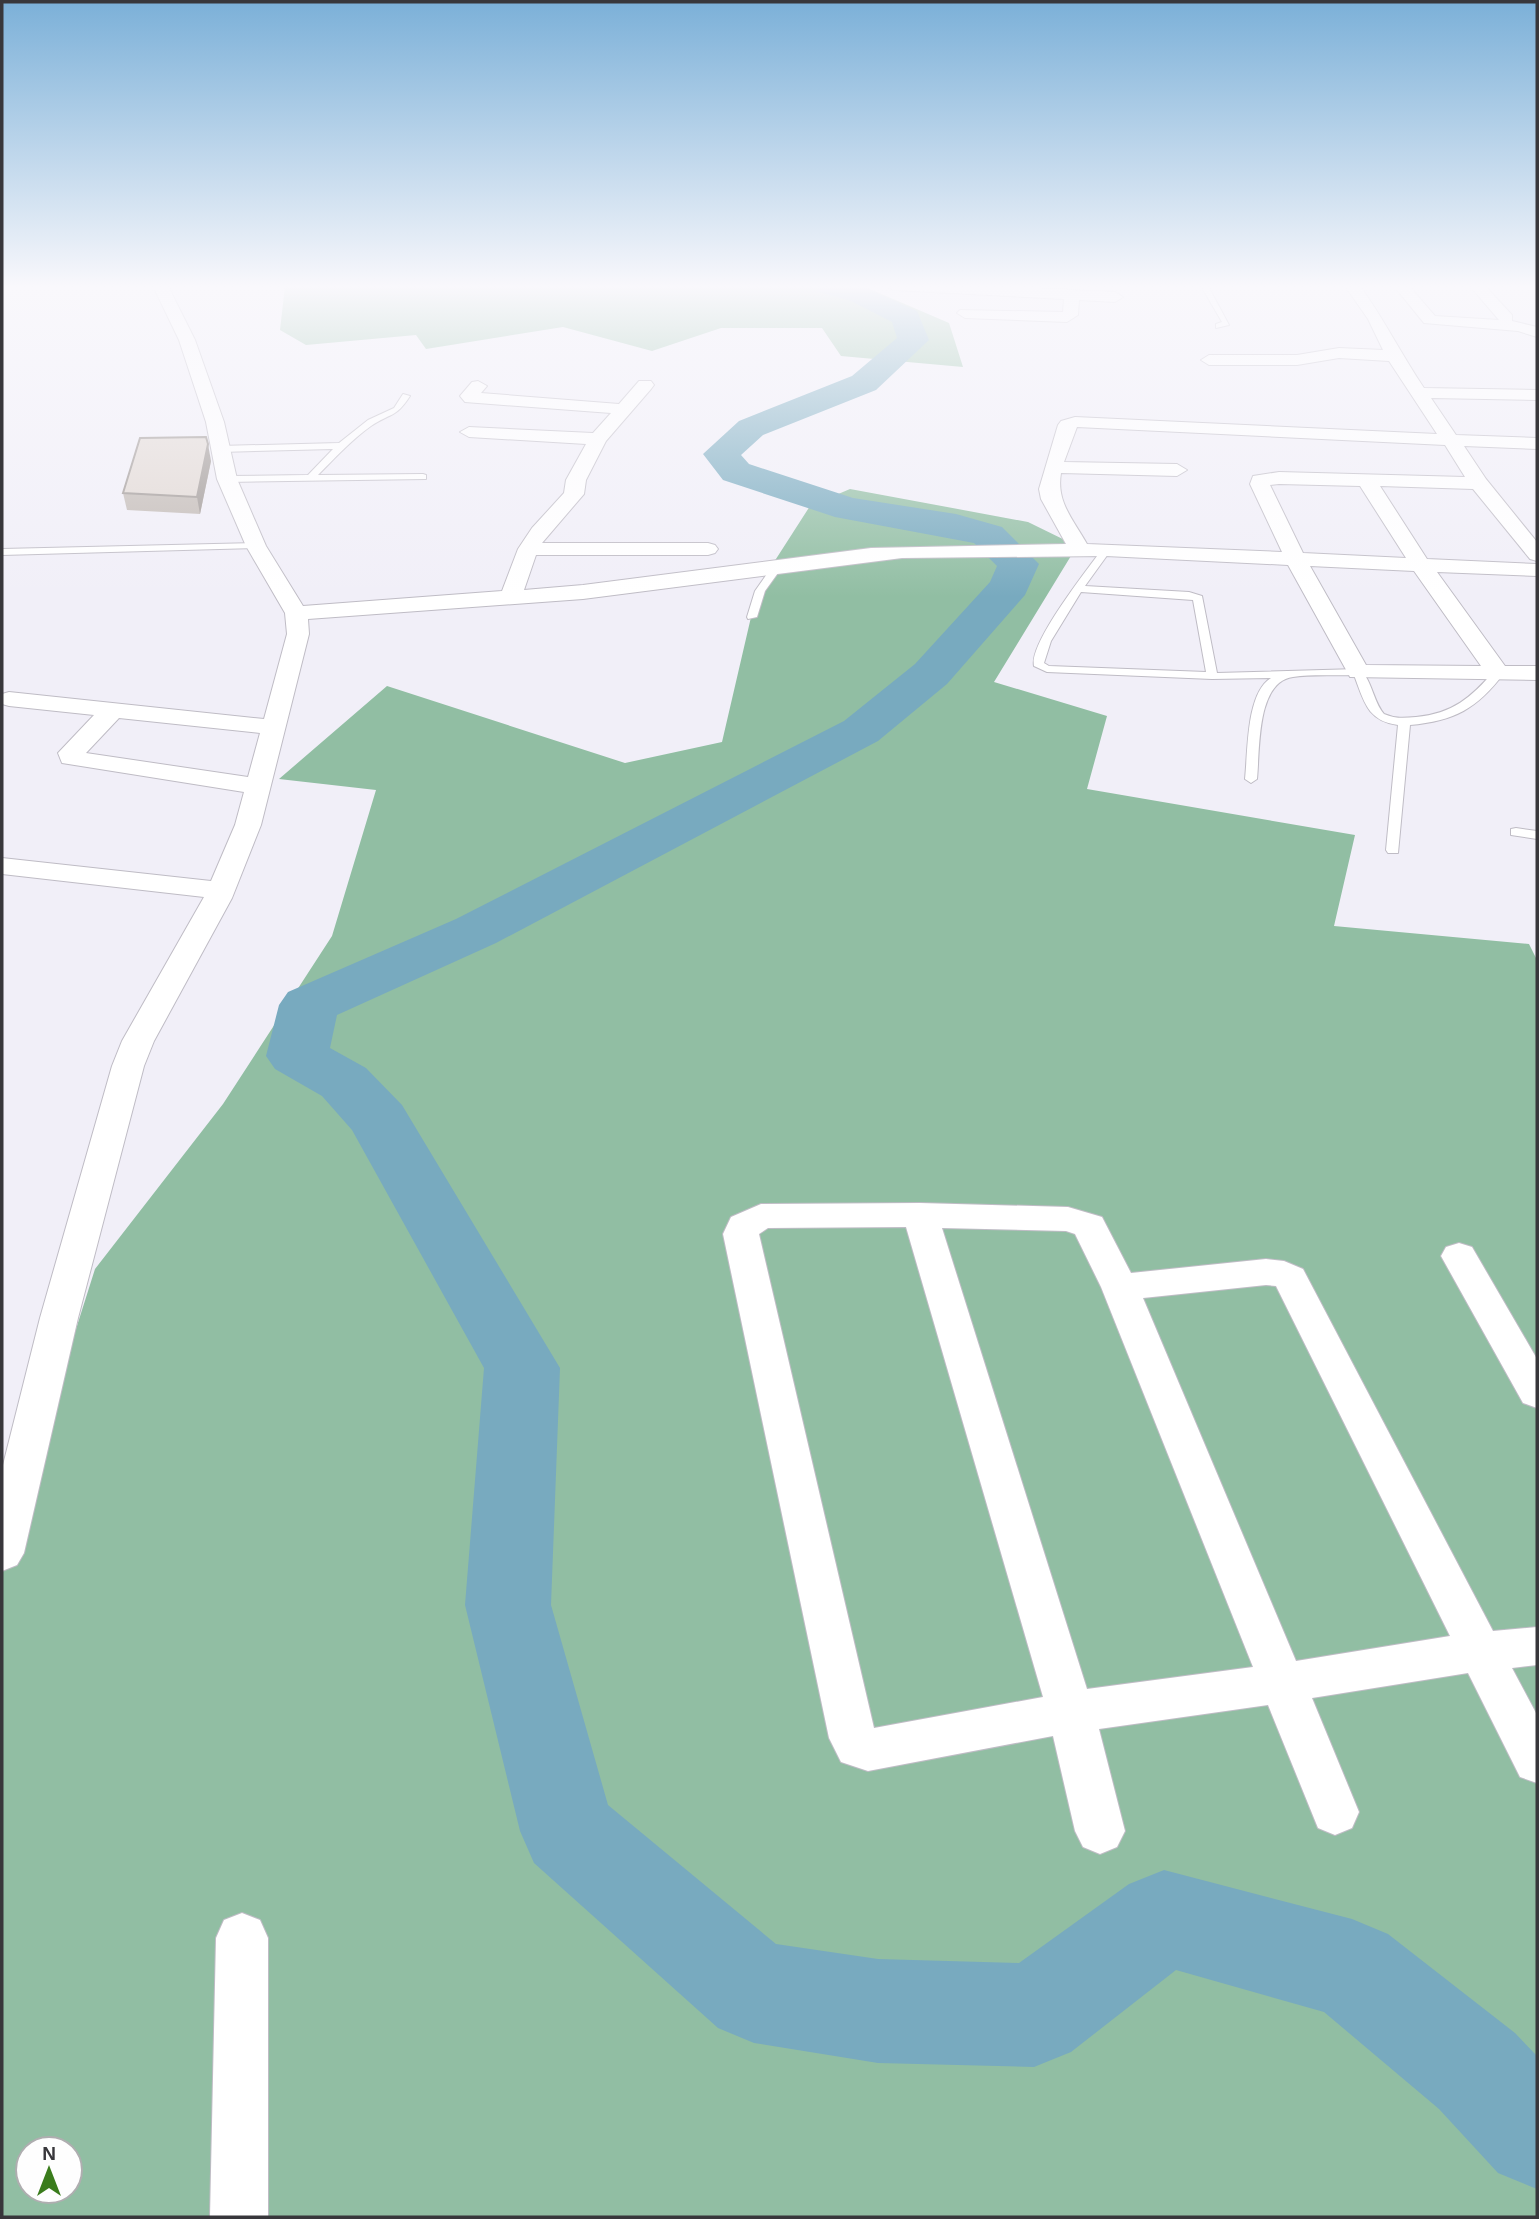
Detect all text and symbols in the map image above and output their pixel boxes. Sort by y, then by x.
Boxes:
north arrow [14,2135,84,2205]
text: N [42,2143,56,2164]

